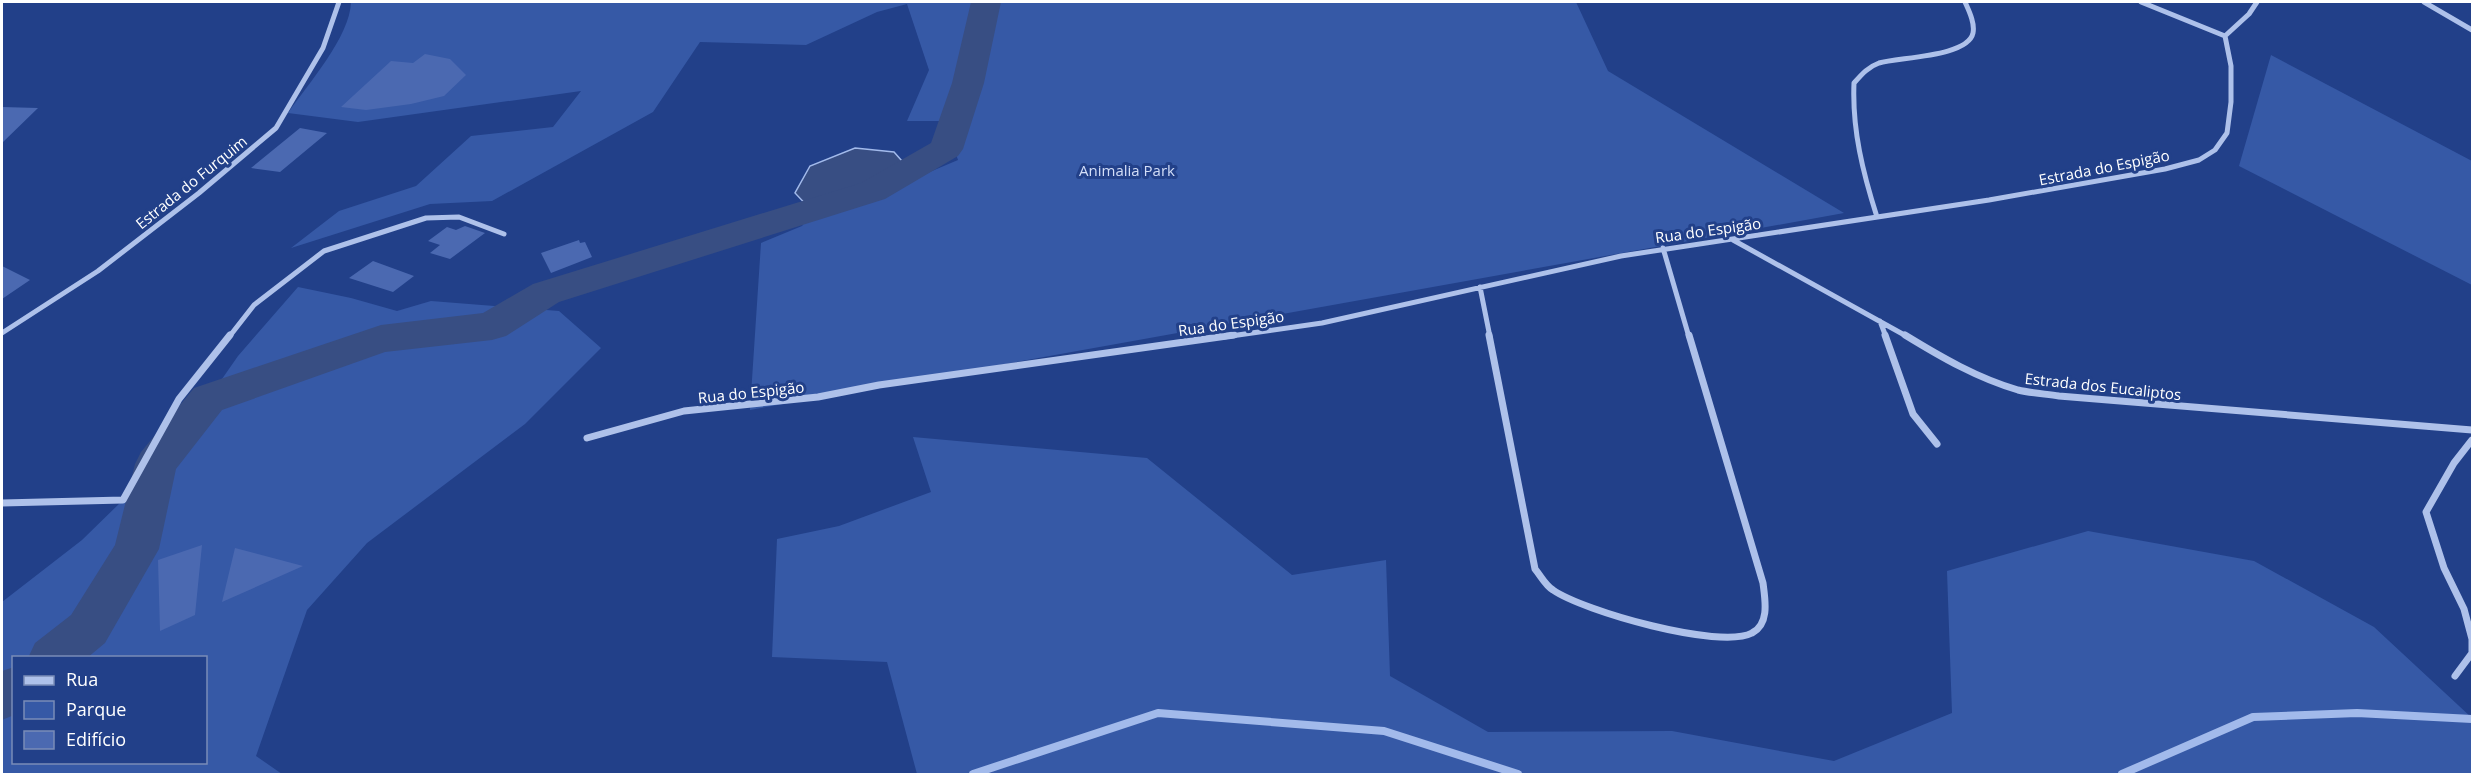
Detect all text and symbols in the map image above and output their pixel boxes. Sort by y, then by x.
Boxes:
street label: Estrada do Furquim [131,131,251,233]
street label: Estrada do Espigão [2037,145,2171,189]
park label: Animalia Park [1079,160,1175,180]
street label: Rua do Espigão [1654,213,1762,247]
street label: Rua do Espigão [1177,306,1285,340]
street label: Estrada dos Eucaliptos [2024,368,2182,404]
street label: Rua do Espigão [697,376,805,408]
legend [12,656,207,764]
text: Rua [66,667,98,691]
text: Parque [66,697,126,721]
text: Edifício [66,727,126,751]

